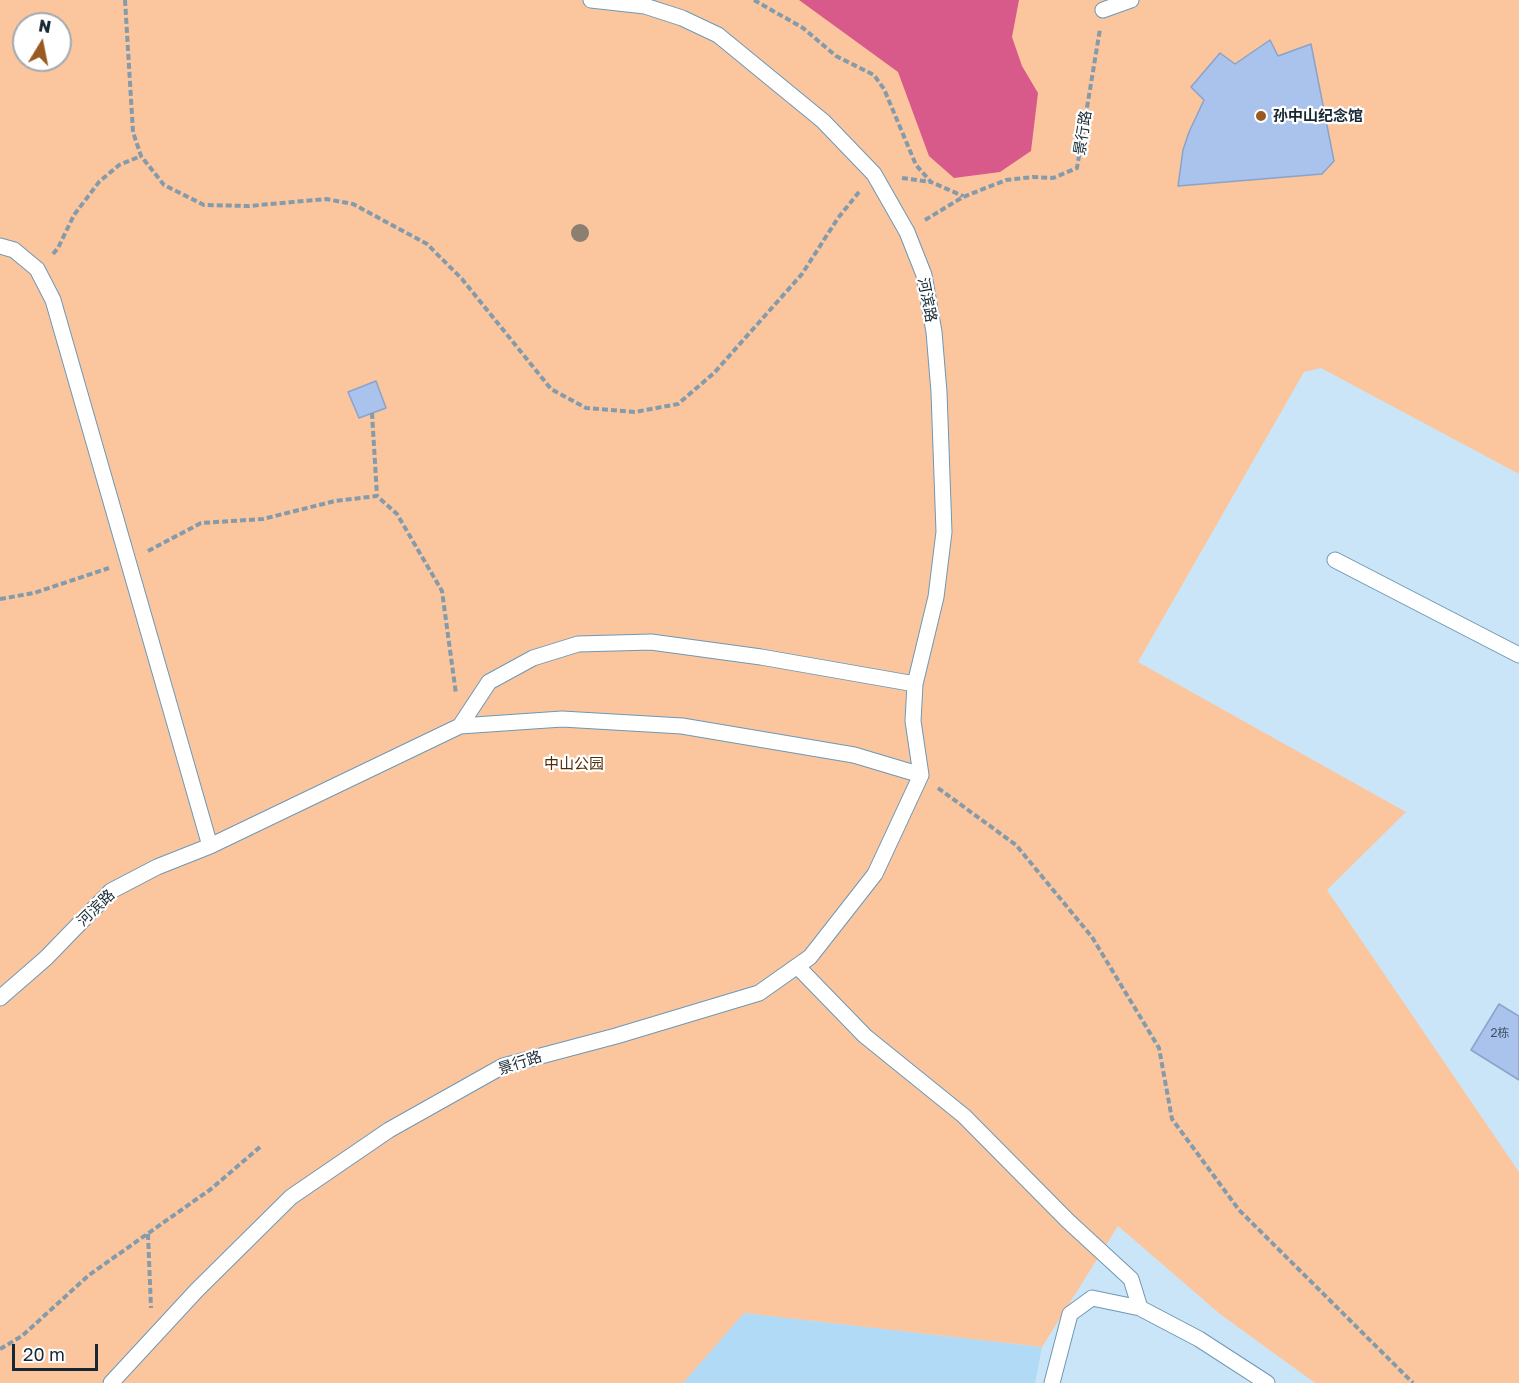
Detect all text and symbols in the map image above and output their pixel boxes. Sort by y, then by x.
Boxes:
north arrow [12,12,72,72]
text: N [37,15,53,37]
place label: 孙中山纪念馆 [1273,107,1363,125]
street label: 景行路 [1071,109,1095,157]
marker: 孙中山纪念馆 [1254,109,1268,123]
street label: 河滨路 [914,276,940,324]
park label: 中山公园 [544,755,604,773]
street label: 河滨路 [74,886,118,930]
house number: 2栋 [1491,1026,1509,1040]
street label: 景行路 [496,1047,544,1079]
scale bar [15,1332,100,1370]
text: 20 m [23,1343,65,1365]

